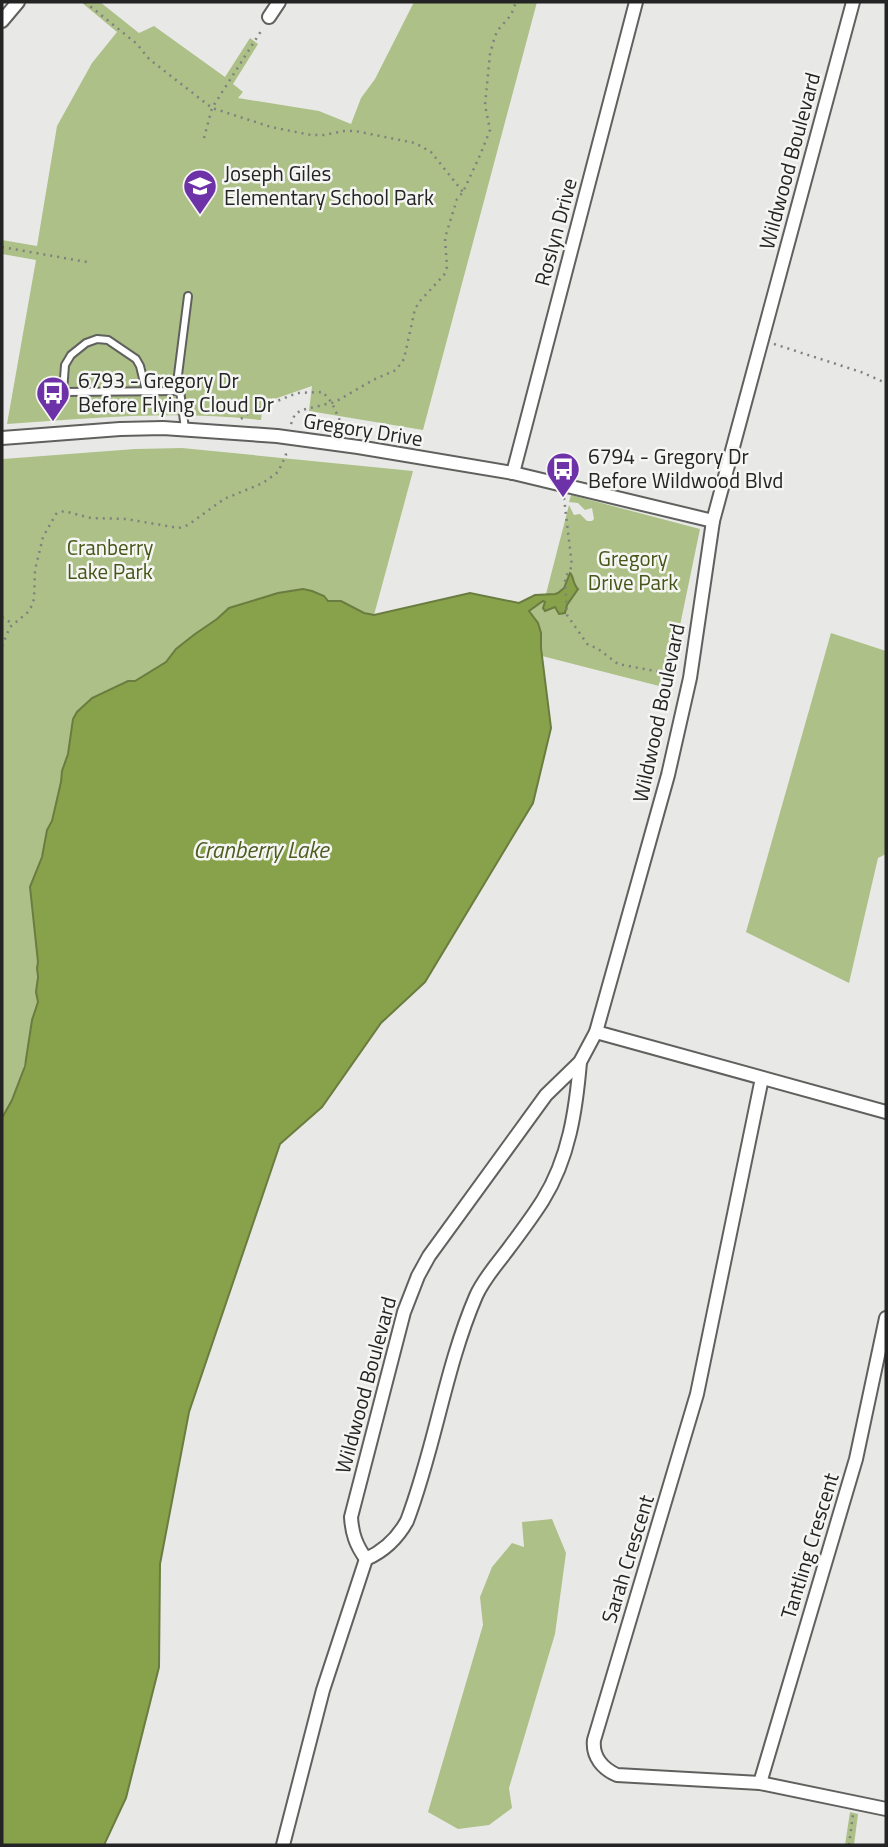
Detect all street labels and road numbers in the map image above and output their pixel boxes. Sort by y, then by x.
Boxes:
street label: Wildwood Boulevard [750,69,828,253]
street label: Roslyn Drive [525,174,585,289]
street label: Gregory Drive [301,404,425,454]
street label: Wildwood Boulevard [623,620,693,805]
street label: Wildwood Boulevard [326,1293,404,1477]
street label: Tantling Crescent [772,1468,847,1623]
street label: Sarah Crescent [592,1490,662,1627]

